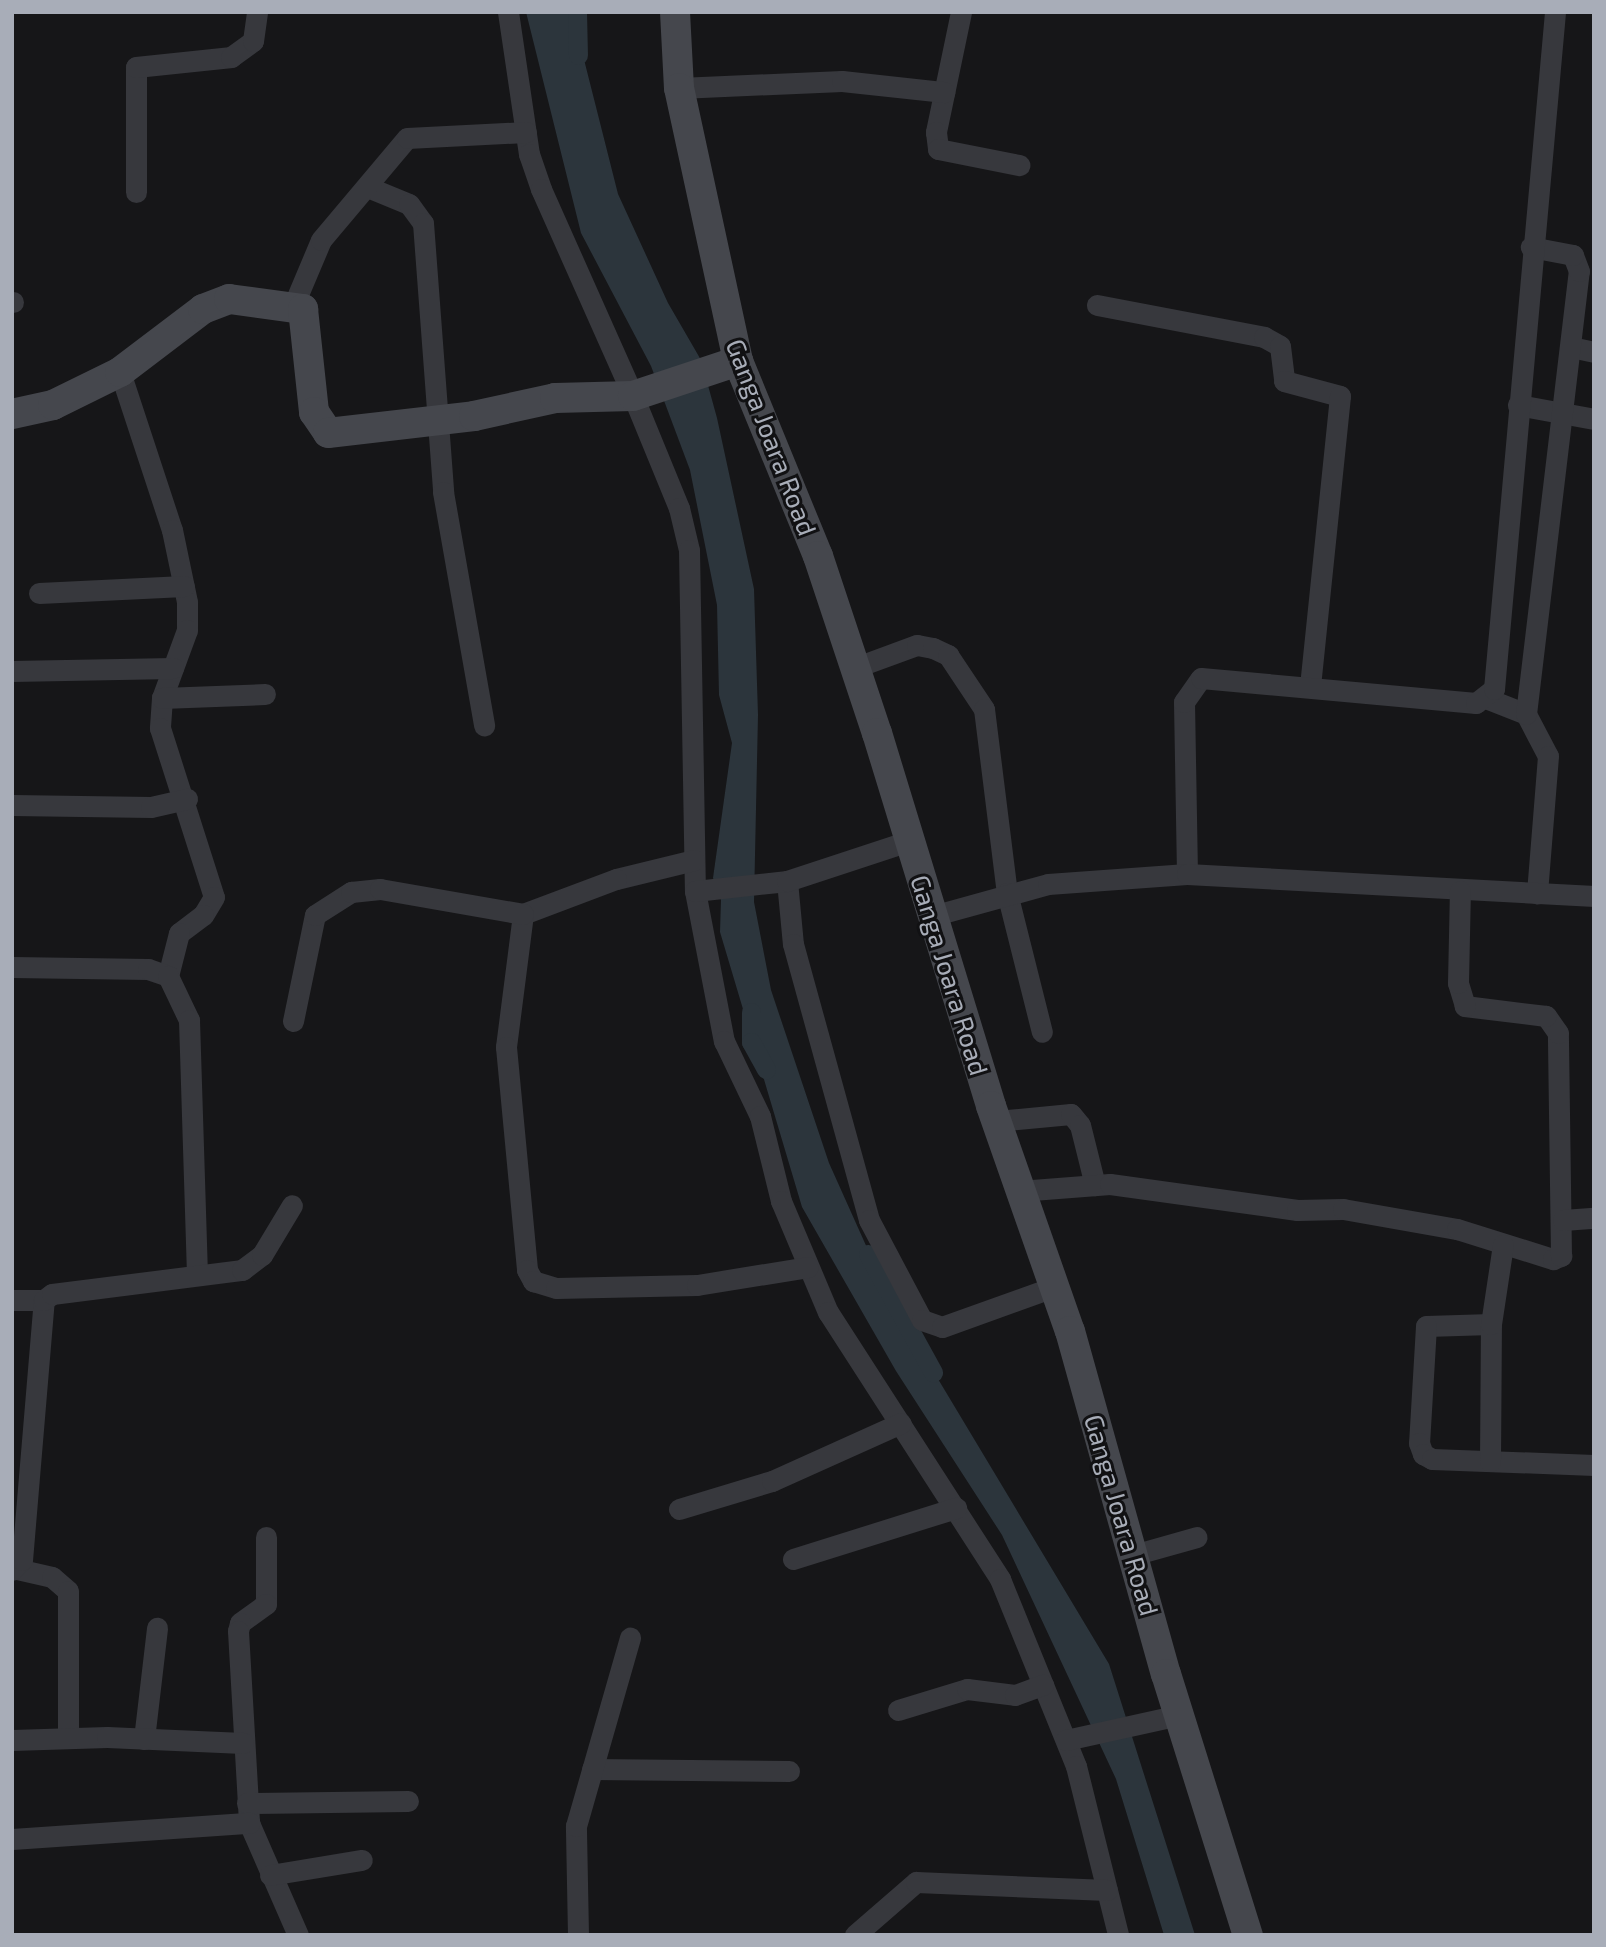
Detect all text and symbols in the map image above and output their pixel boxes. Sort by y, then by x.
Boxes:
street label: Ganga Joara Road [720,334,824,540]
street label: Ganga Joara Road [905,871,995,1079]
street label: Ganga Joara Road [1078,1411,1166,1619]

